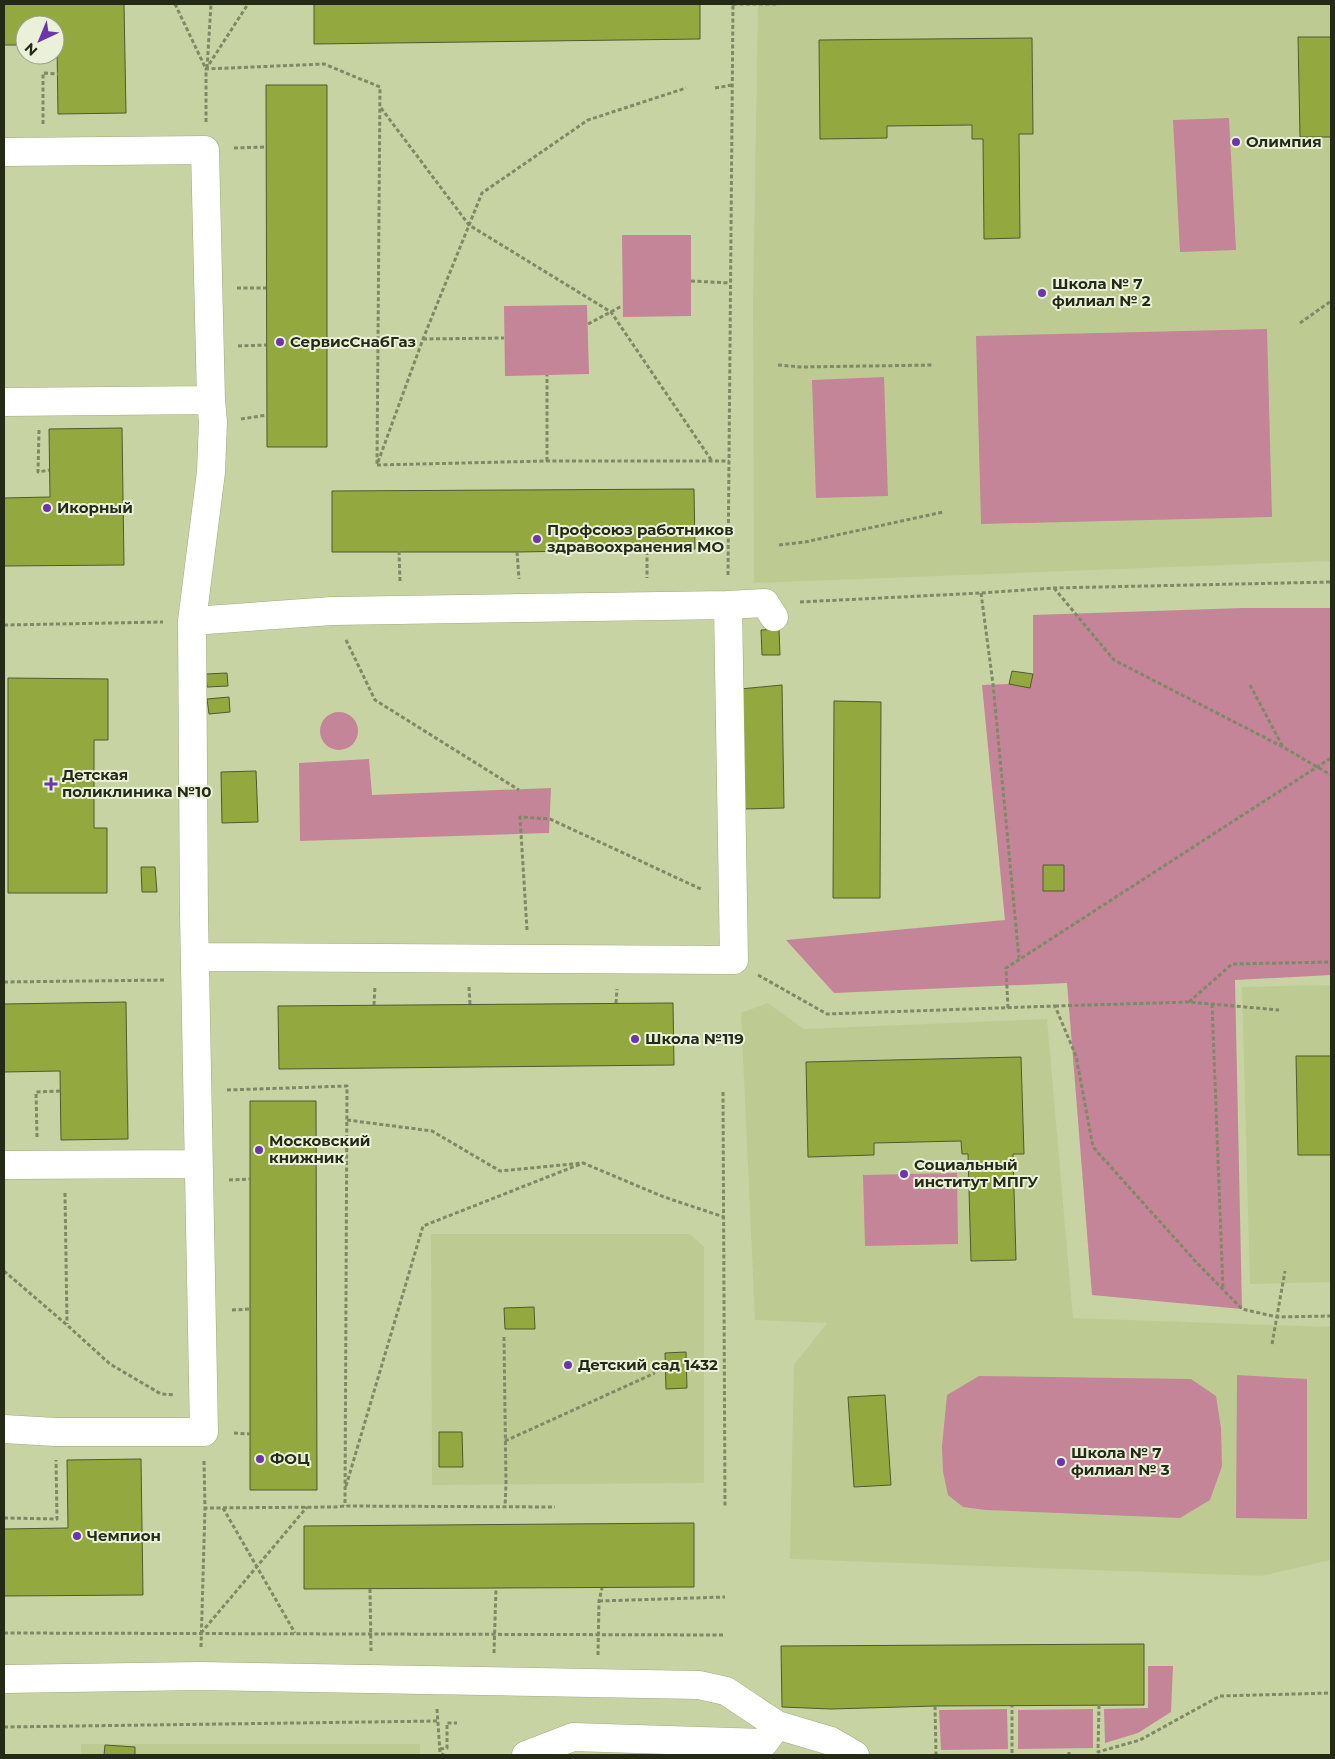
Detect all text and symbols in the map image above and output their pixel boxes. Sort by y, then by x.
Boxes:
north arrow [15,15,65,65]
text: N [21,39,41,60]
place label: Олимпия [1246,132,1322,151]
marker: Олимпия [1230,136,1242,148]
place label: Школа № 7 филиал № 2 [1052,274,1151,310]
marker: Школа № 7 филиал № 2 [1036,287,1048,299]
place label: СервисСнабГаз [290,332,416,351]
marker: СервисСнабГаз [274,336,286,348]
place label: Икорный [57,498,133,517]
marker: Икорный [41,502,53,514]
place label: Профсоюз работников здравоохранения МО [547,520,734,556]
marker: Профсоюз работников здравоохранения МО [531,533,543,545]
place label: Детская поликлиника №10 [62,765,211,801]
marker: Детская поликлиника №10 [44,777,58,791]
place label: Школа №119 [645,1029,744,1048]
marker: Школа №119 [629,1033,641,1045]
place label: Московский книжник [269,1131,371,1167]
marker: Московский книжник [253,1144,265,1156]
place label: Социальный институт МПГУ [914,1155,1038,1191]
marker: Социальный институт МПГУ [898,1168,910,1180]
place label: Детский сад 1432 [578,1355,718,1374]
marker: Детский сад 1432 [562,1359,574,1371]
place label: Школа № 7 филиал № 3 [1071,1443,1170,1479]
place label: ФОЦ [270,1449,310,1468]
marker: ФОЦ [254,1453,266,1465]
marker: Школа № 7 филиал № 3 [1055,1456,1067,1468]
place label: Чемпион [87,1526,161,1545]
marker: Чемпион [71,1530,83,1542]

